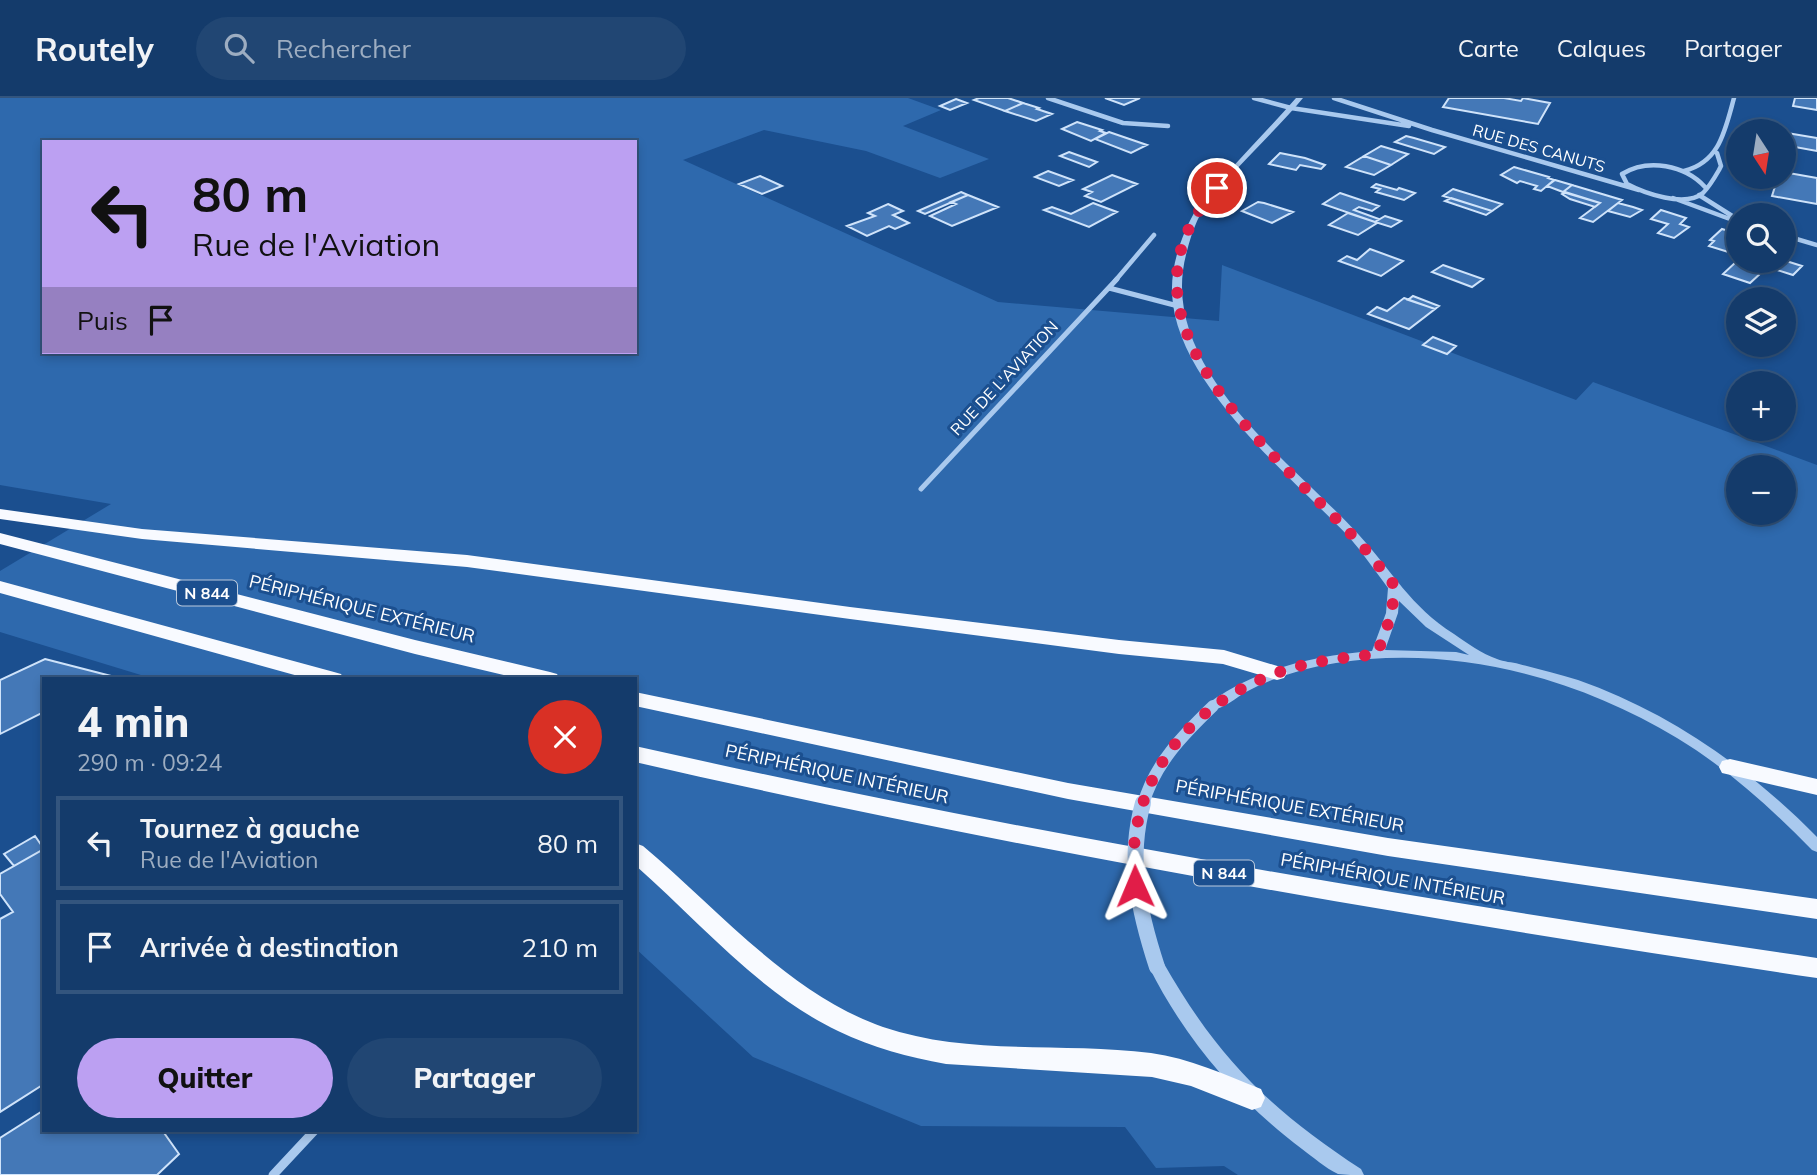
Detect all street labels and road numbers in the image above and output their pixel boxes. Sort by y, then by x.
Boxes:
street label: RUE DES CANUTS [1470,120,1608,176]
street label: RUE DE L'AVIATION [946,317,1062,439]
street label: PÉRIPHÉRIQUE EXTÉRIEUR [247,569,477,648]
road number: N 844 [177,580,237,606]
street label: PÉRIPHÉRIQUE INTÉRIEUR [723,739,951,808]
street label: PÉRIPHÉRIQUE EXTÉRIEUR [1174,774,1406,837]
street label: PÉRIPHÉRIQUE INTÉRIEUR [1279,847,1507,910]
road number: N 844 [1194,860,1254,886]

